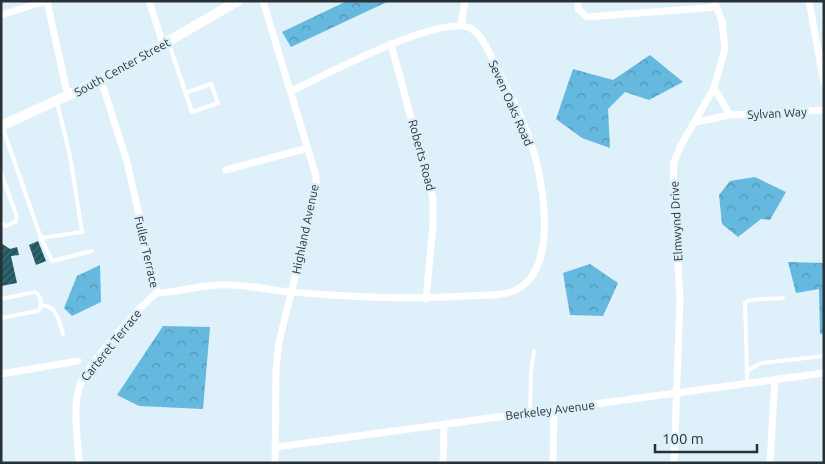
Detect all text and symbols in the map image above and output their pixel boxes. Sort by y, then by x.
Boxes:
street label: South Center Street [72,35,172,99]
street label: Seven Oaks Road [486,58,536,148]
street label: Sylvan Way [747,105,807,121]
street label: Roberts Road [406,118,438,192]
street label: Elmwynd Drive [667,180,685,262]
street label: Highland Avenue [289,183,321,275]
street label: Fuller Terrace [132,215,162,289]
street label: Carteret Terrace [78,307,144,383]
street label: Berkeley Avenue [505,398,595,422]
scale bar [655,422,758,454]
text: 100 m [662,430,704,447]

